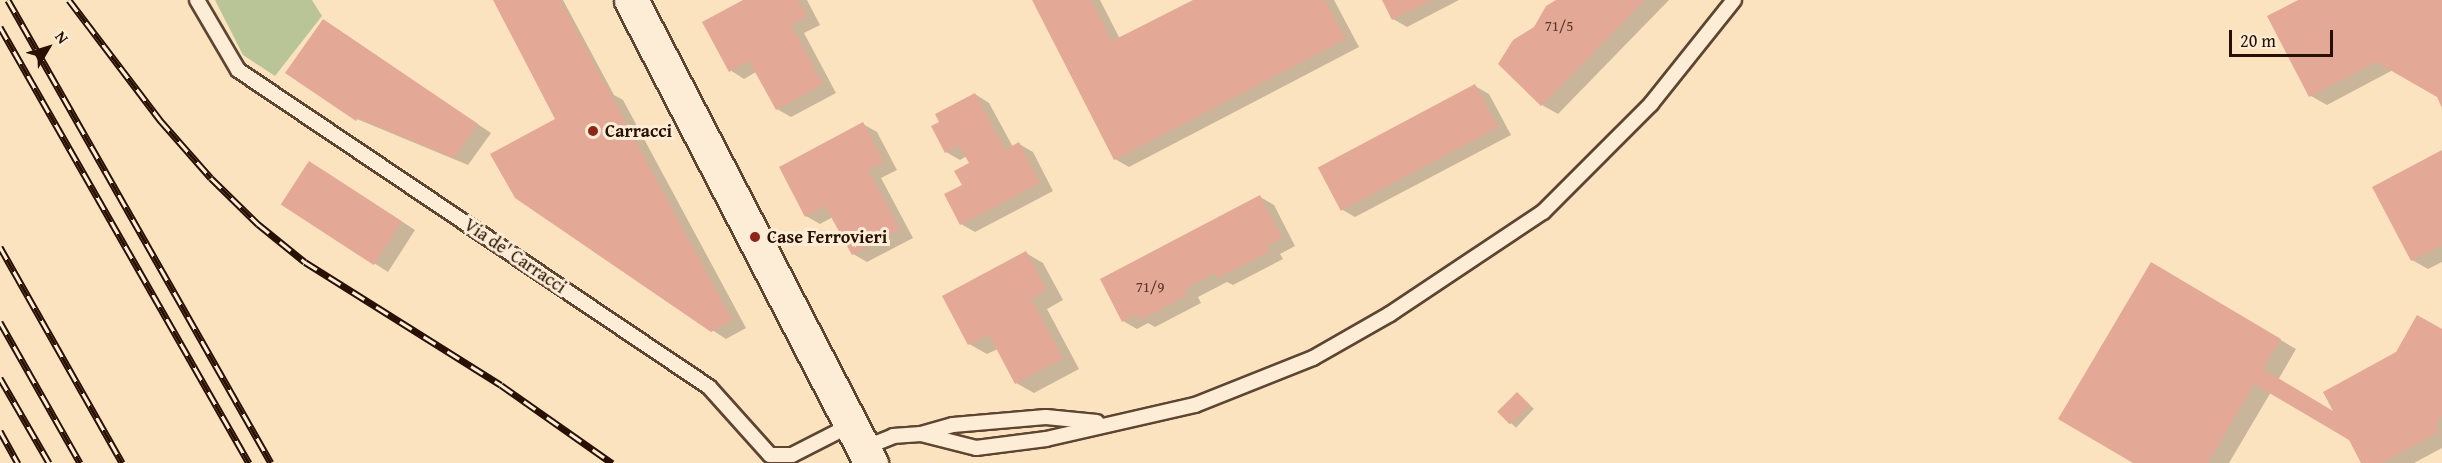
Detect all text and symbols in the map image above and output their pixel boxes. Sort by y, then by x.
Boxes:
house number: 71/5 [1545,17,1573,35]
north arrow [18,18,78,78]
scale bar [2232,18,2336,56]
text: N [49,25,75,49]
text: 20 m [2240,27,2276,54]
place label: Carracci [605,120,672,142]
marker: Carracci [586,124,600,138]
street label: Via de' Carracci [460,214,570,298]
place label: Case Ferrovieri [767,226,887,248]
marker: Case Ferrovieri [748,230,762,244]
house number: 71/9 [1136,278,1164,296]

